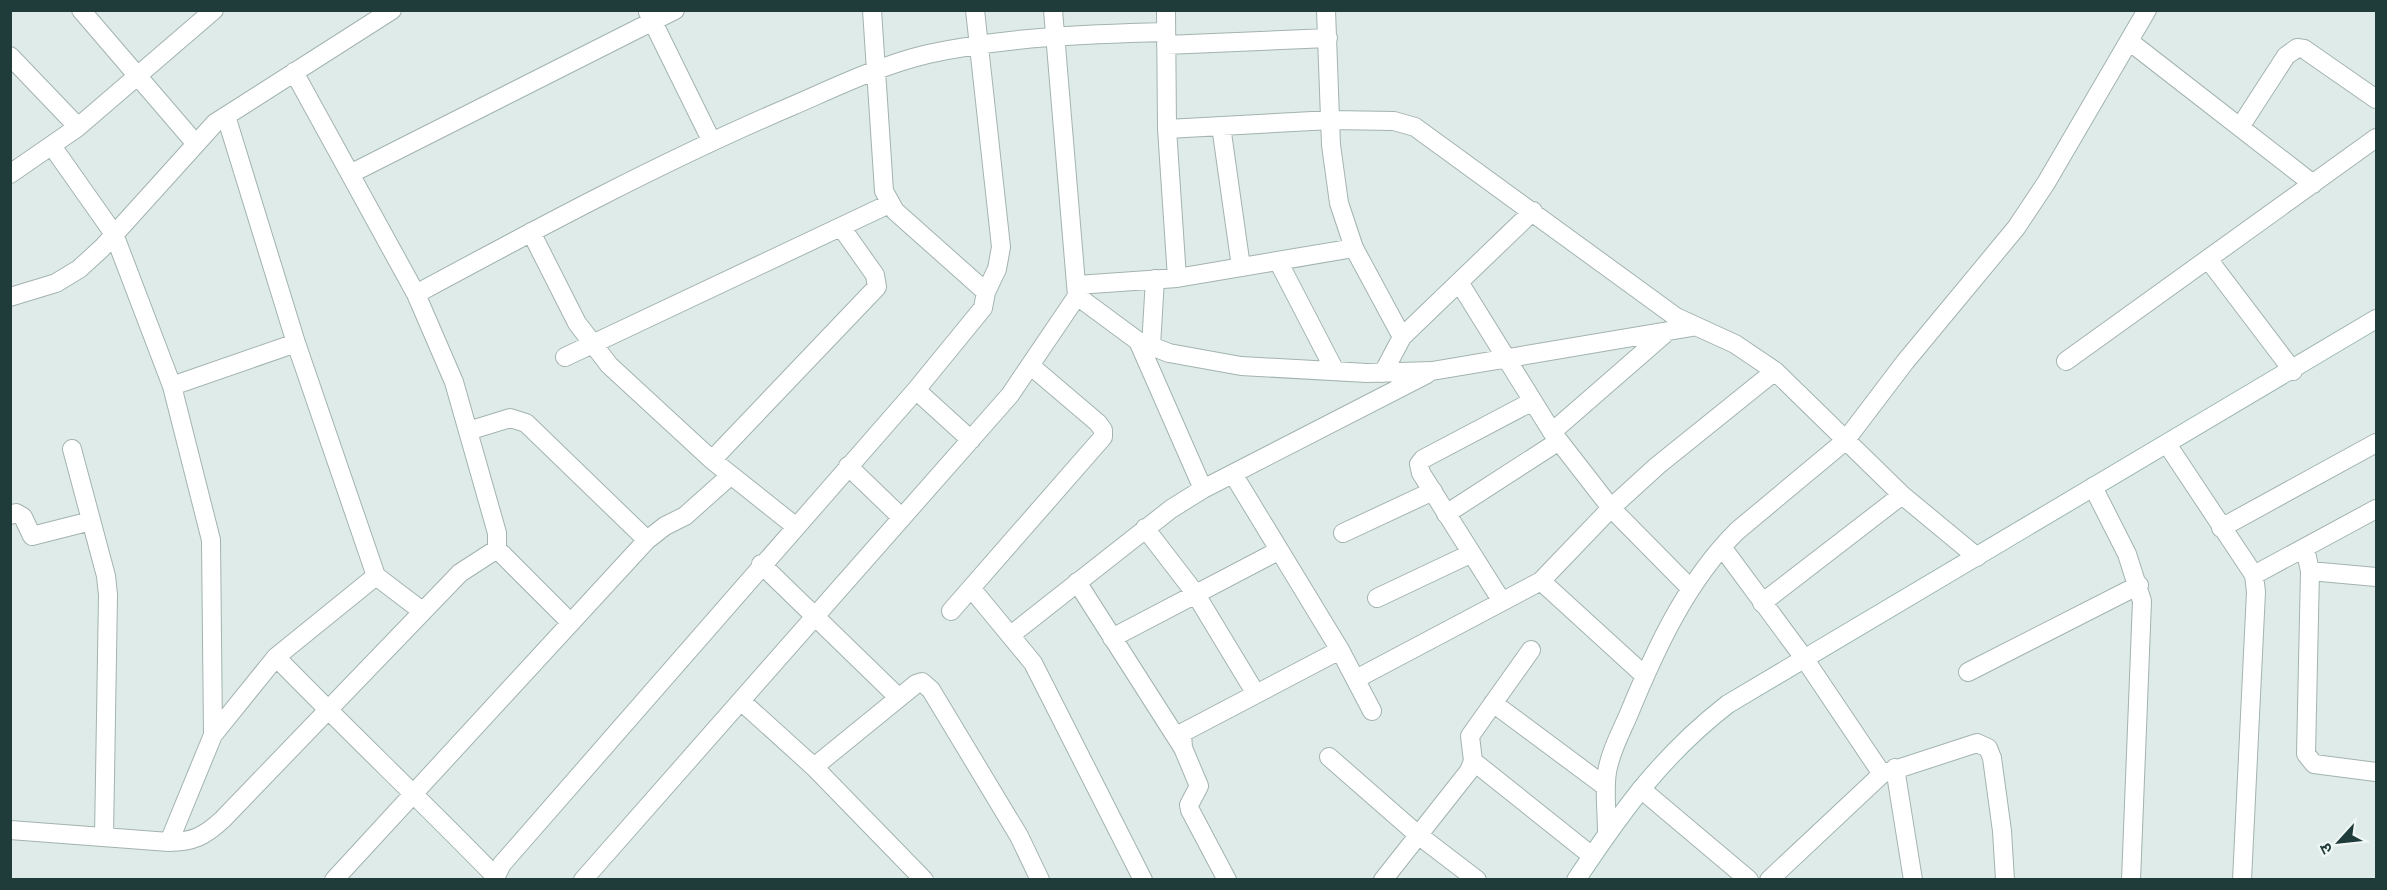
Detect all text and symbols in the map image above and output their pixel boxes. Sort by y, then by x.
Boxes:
north arrow [2309,812,2369,872]
text: उ [2316,839,2338,857]

